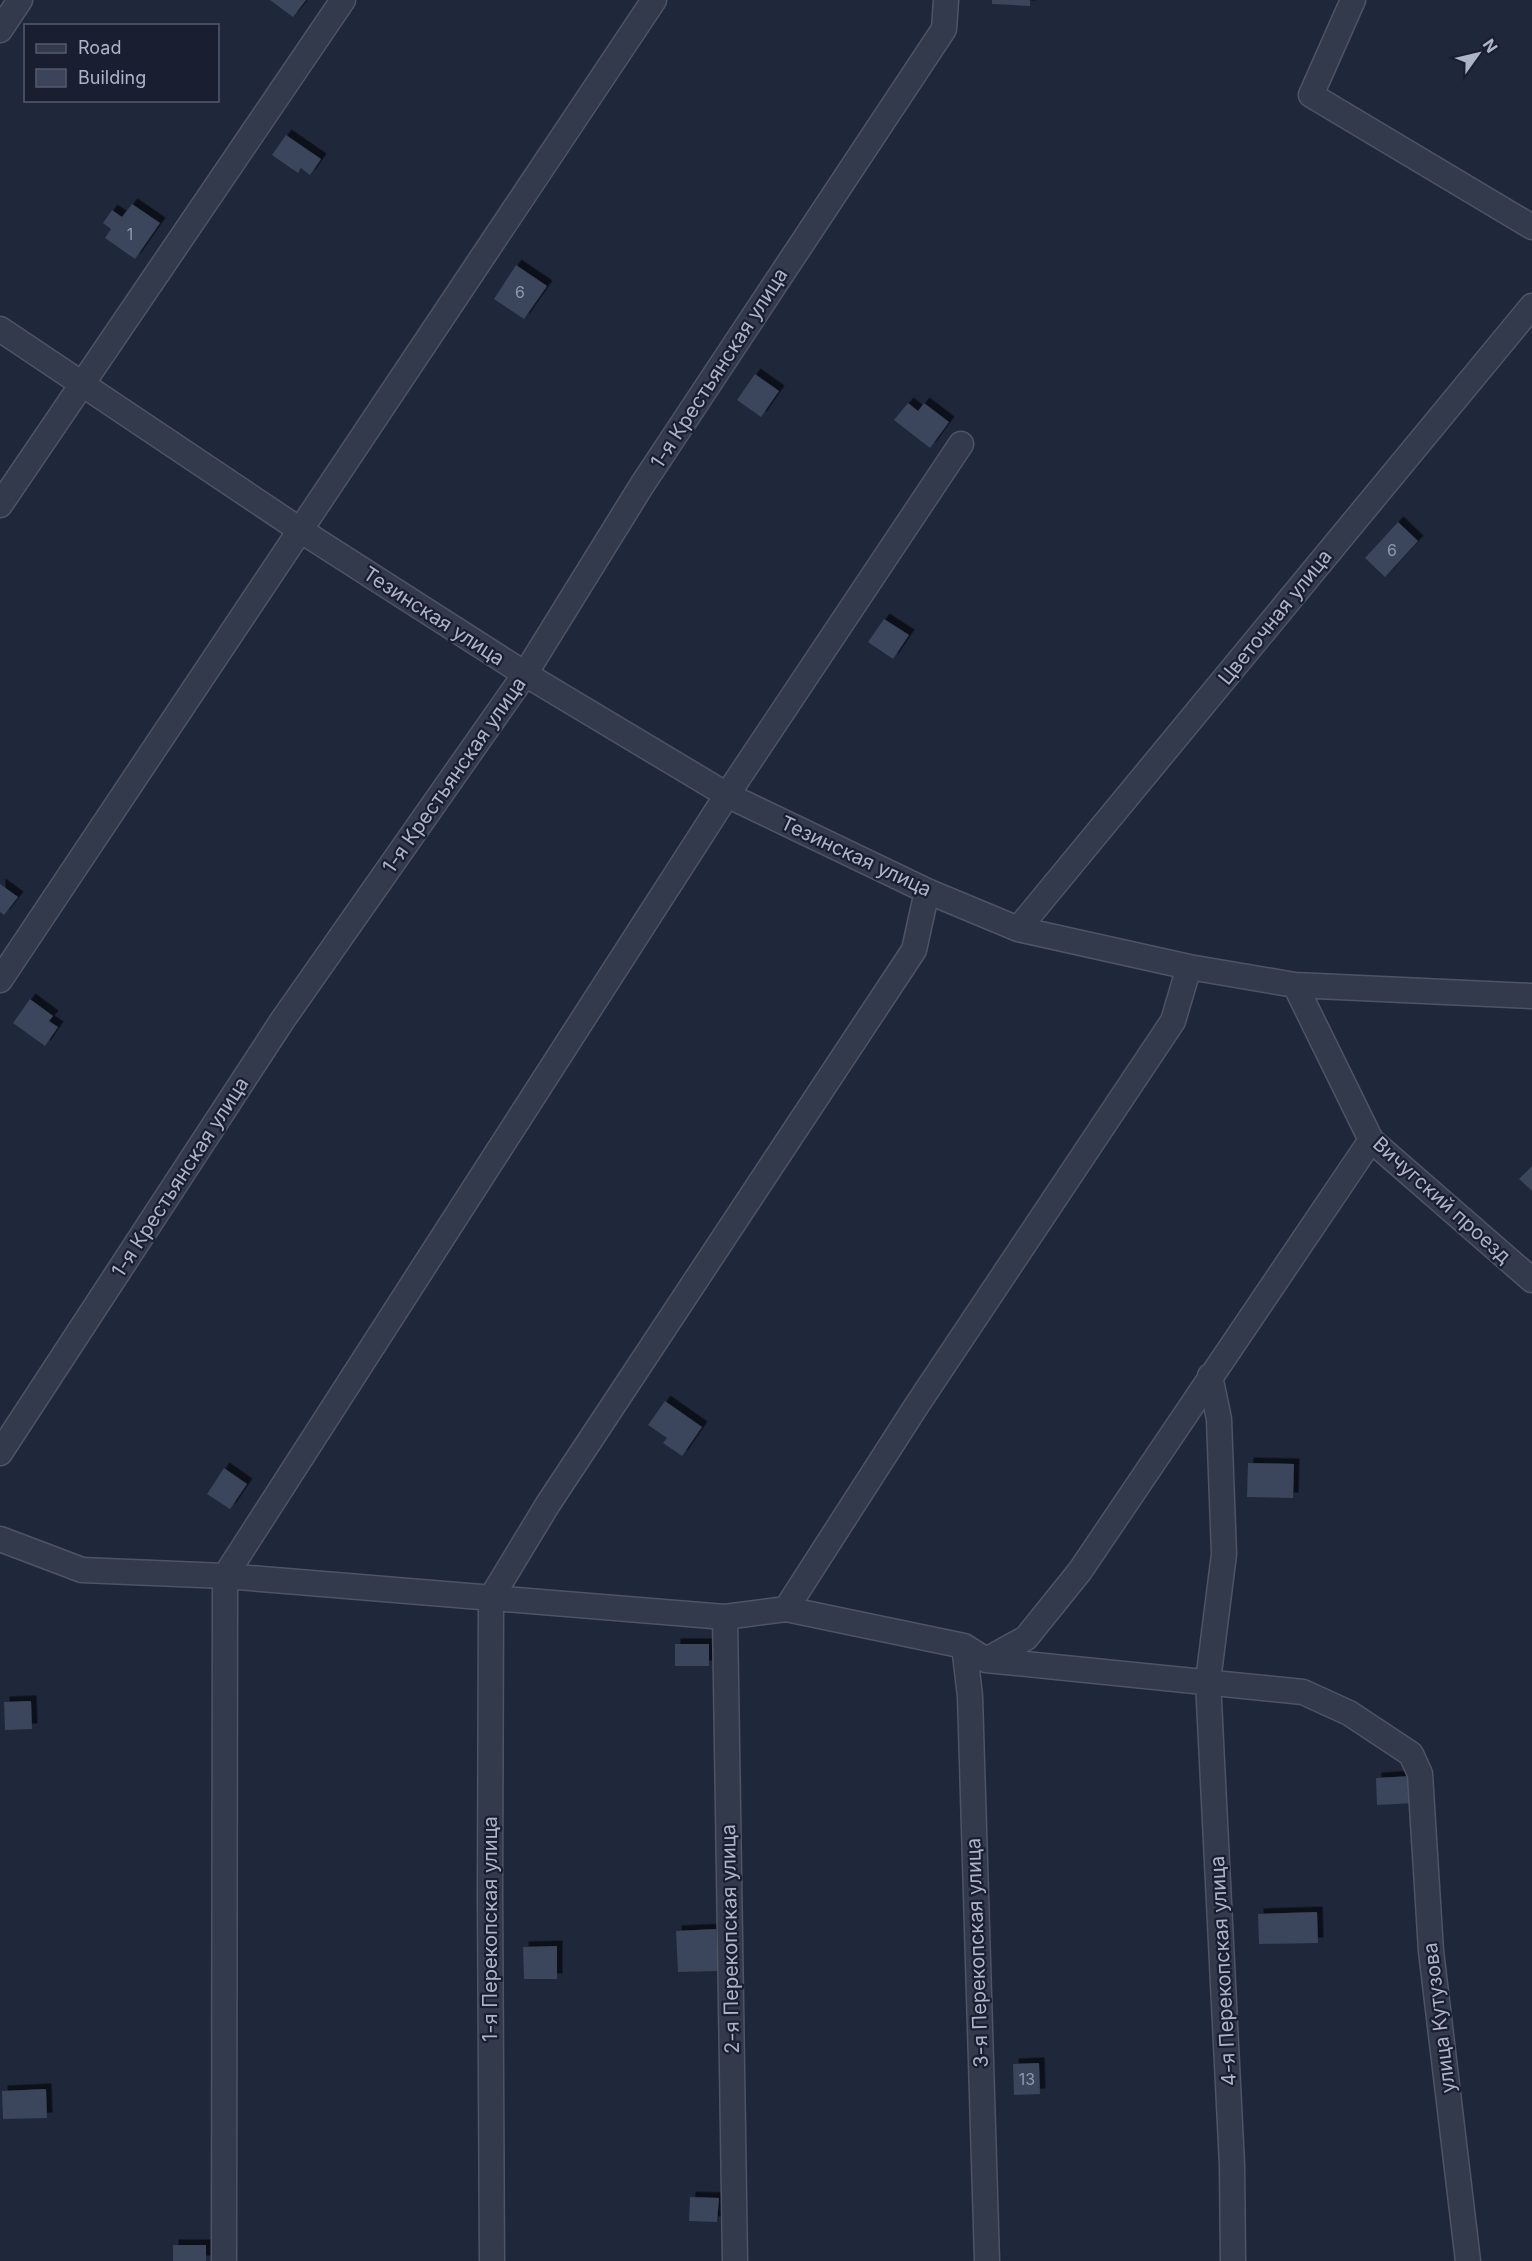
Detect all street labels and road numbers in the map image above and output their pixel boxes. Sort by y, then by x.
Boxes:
street label: 1-я Крестьянская улица [645,264,793,472]
street label: Цветочная улица [1213,545,1337,689]
street label: Тезинская улица [359,561,509,671]
street label: 1-я Крестьянская улица [377,672,531,878]
street label: Тезинская улица [777,811,935,901]
street label: 1-я Крестьянская улица [106,1073,254,1281]
street label: Вичугский проезд [1368,1132,1516,1268]
street label: 1-я Перекопская улица [478,1816,502,2042]
street label: 2-я Перекопская улица [716,1824,744,2054]
street label: 3-я Перекопская улица [961,1838,993,2068]
street label: 4-я Перекопская улица [1205,1855,1241,2087]
street label: улица Кутузова [1418,1941,1460,2095]

